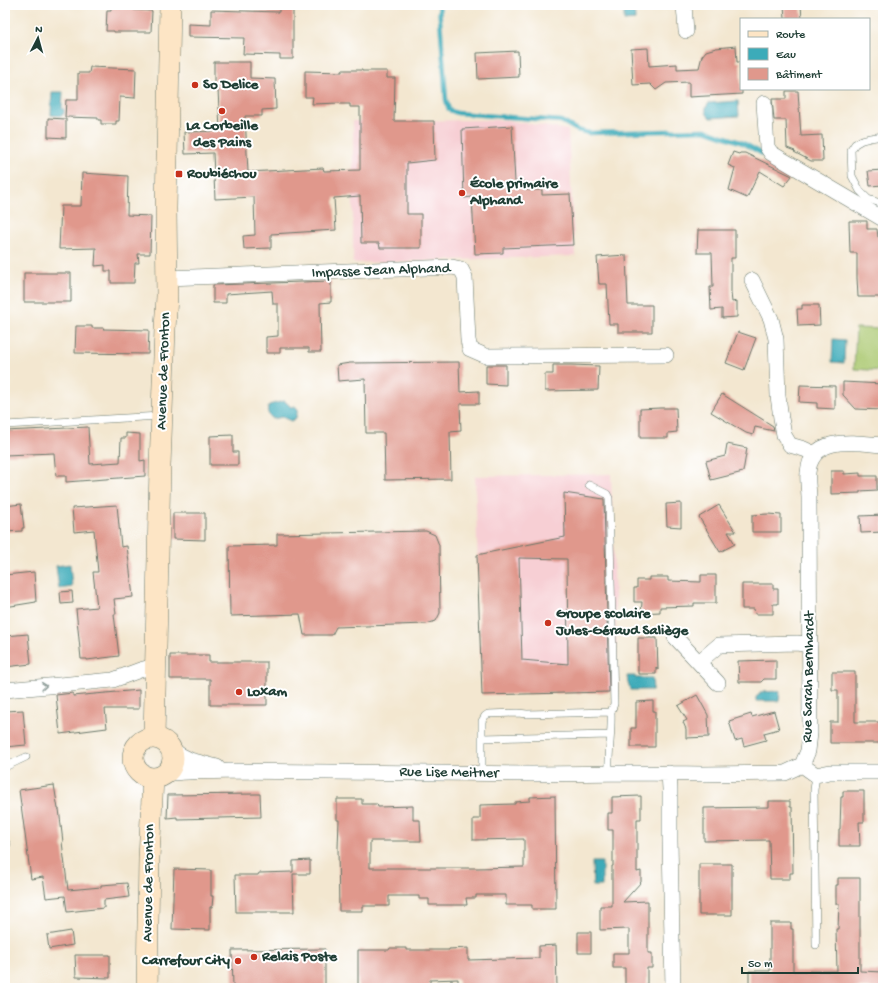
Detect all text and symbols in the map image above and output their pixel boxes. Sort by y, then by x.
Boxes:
north arrow [18,18,58,58]
legend [740,18,870,90]
text: N [35,24,43,36]
text: Route [776,29,806,43]
text: Eau [776,49,796,63]
text: Bâtiment [775,69,823,83]
place label: So Delice [203,76,259,94]
marker: So Delice [190,80,200,90]
marker: La Corbeille des Pains [217,106,227,116]
place label: La Corbeille des Pains [186,117,259,152]
place label: Roubiéchou [186,165,258,183]
marker: Roubiéchou [174,169,184,179]
place label: École primaire Alphand [469,175,559,210]
marker: École primaire Alphand [457,188,467,198]
street label: Impasse Jean Alphand [311,260,452,282]
street label: Avenue de Fronton [153,312,175,430]
place label: Groupe scolaire Jules-Géraud Saliège [555,605,690,640]
street label: Rue Sarah Bernhardt [799,609,819,743]
marker: Groupe scolaire Jules-Géraud Saliège [543,618,553,628]
one-way arrow [41,682,47,691]
place label: Loxam [247,683,287,701]
marker: Loxam [234,687,244,697]
street label: Rue Lise Meitner [399,763,501,783]
street label: Avenue de Fronton [139,824,159,942]
place label: Relais Poste [261,948,338,966]
scale bar [742,949,858,975]
place label: Carrefour City [141,952,231,970]
marker: Relais Poste [249,952,259,962]
marker: Carrefour City [233,956,243,966]
text: 50 m [748,958,773,972]

